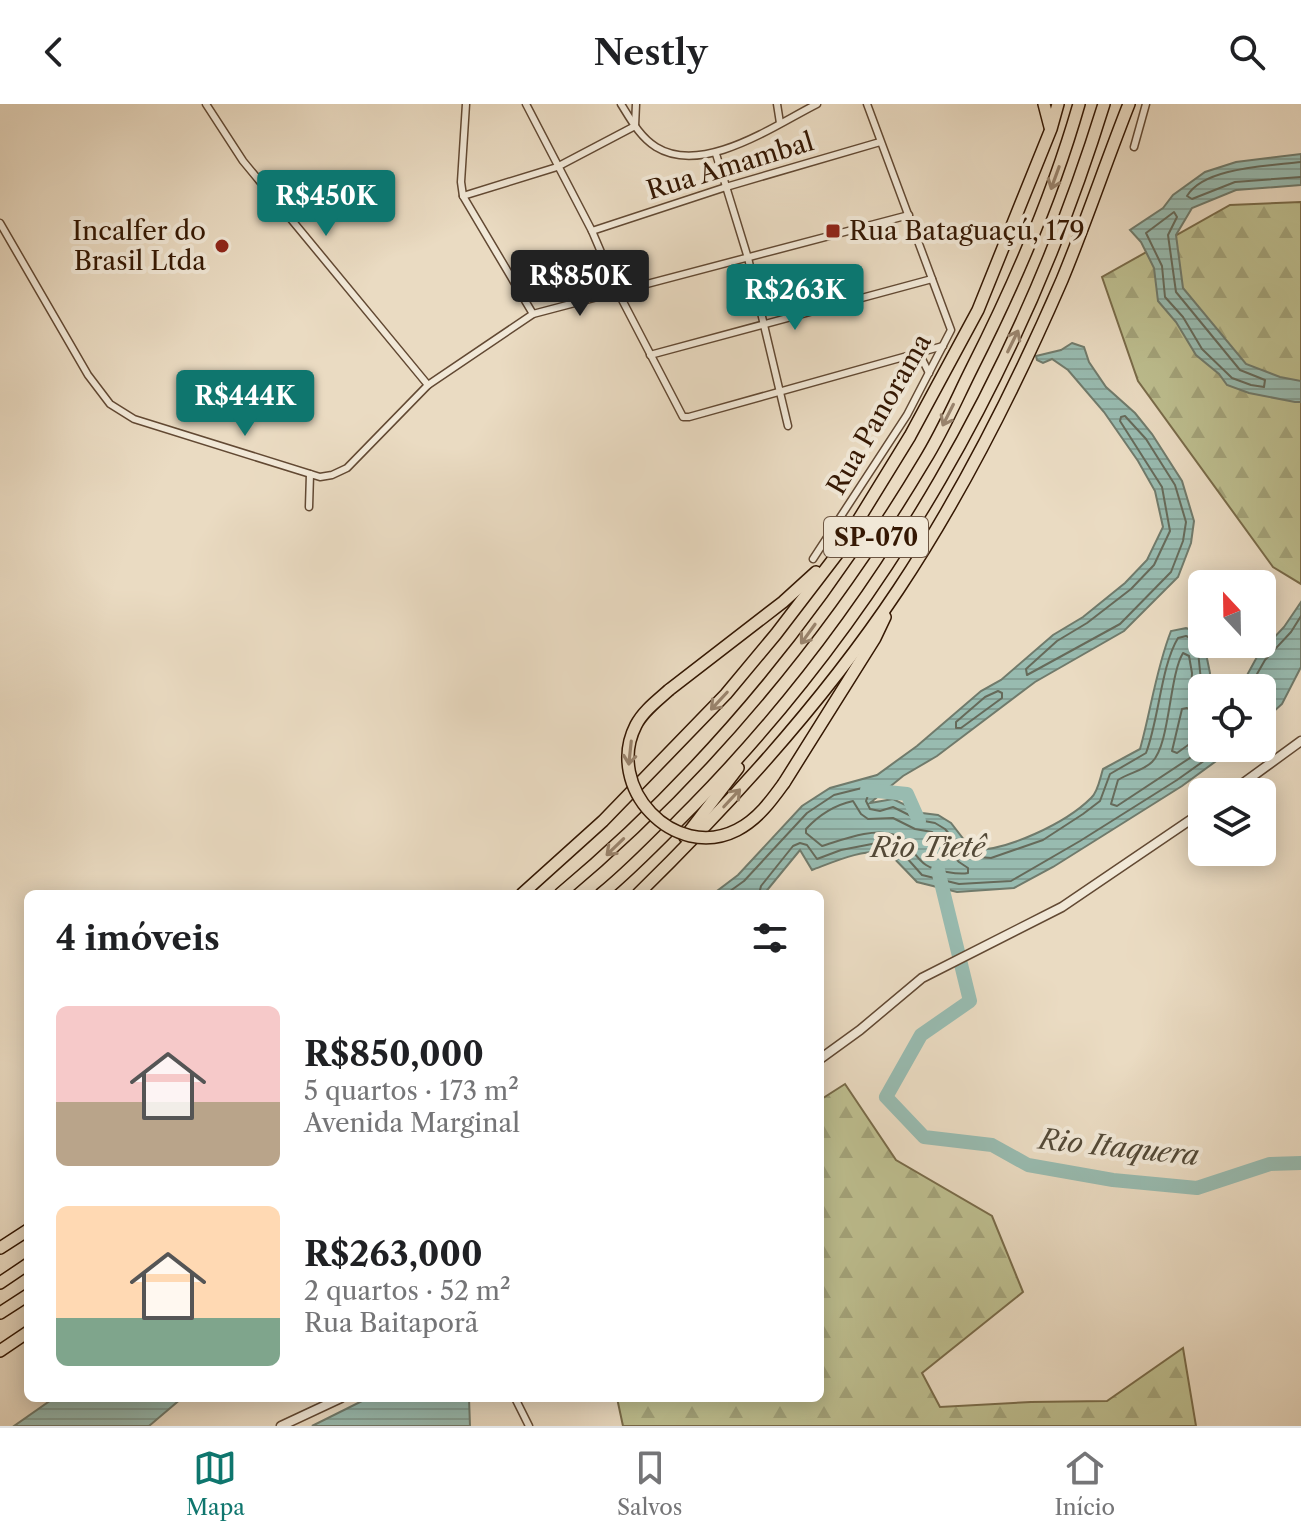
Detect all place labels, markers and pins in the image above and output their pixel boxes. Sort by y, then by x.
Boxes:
pin: R$450K [261,170,391,238]
place label: Incalfer do Brasil Ltda [72,215,206,277]
place label: Rua Bataguaçú, 179 [849,215,1085,247]
marker: Rua Bataguaçú, 179 [824,222,842,240]
marker: Incalfer do Brasil Ltda [213,237,231,255]
pin: R$850K [515,250,645,318]
pin: R$263K [730,264,860,332]
pin: R$444K [180,370,310,438]

